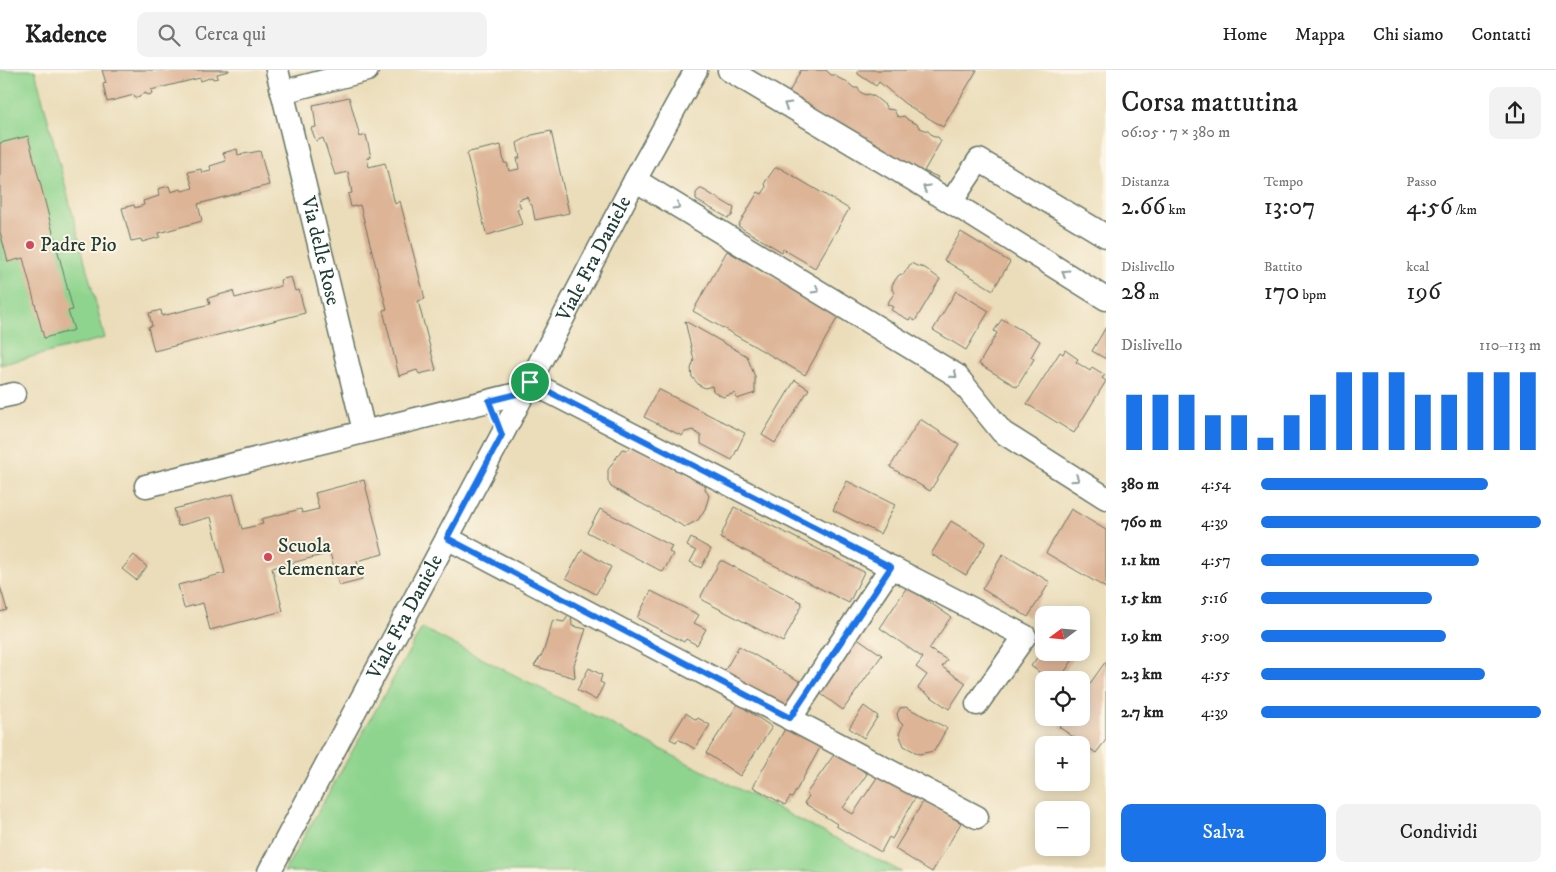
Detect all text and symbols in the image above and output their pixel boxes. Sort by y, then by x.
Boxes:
search box [137,12,487,57]
text: Kadence [25,20,107,50]
icon: search [155,21,183,49]
text: Cerca qui [195,23,266,46]
text: Home [1223,24,1267,46]
text: Mappa [1295,24,1345,46]
text: Chi siamo [1373,24,1443,46]
text: Contatti [1471,24,1531,46]
text: Corsa mattutina [1121,85,1298,120]
button: share [1489,87,1541,139]
one-way arrow [783,101,792,111]
text: 06:05 · 7 × 380 m [1121,122,1230,142]
text: Distanza [1121,173,1169,191]
text: Tempo [1264,173,1303,191]
text: Passo [1406,173,1437,191]
one-way arrow [923,184,932,194]
text: 2.66 [1121,191,1166,222]
text: 13:07 [1264,191,1315,222]
text: 4:56 [1406,191,1453,222]
street label: Viale Fra Daniele [551,192,637,327]
street label: Via delle Rose [295,193,346,308]
one-way arrow [671,199,680,209]
text: km [1166,201,1186,219]
text: /km [1453,201,1477,219]
place label: Padre Pio [40,233,117,258]
marker: Padre Pio [24,239,36,251]
text: Dislivello [1121,258,1175,276]
text: Battito [1264,258,1302,276]
text: kcal [1406,258,1429,276]
one-way arrow [1061,270,1070,280]
text: 28 [1121,276,1146,307]
text: 170 [1264,276,1299,307]
text: 196 [1406,276,1441,307]
one-way arrow [810,283,819,293]
text: m [1146,286,1159,304]
text: bpm [1299,286,1327,304]
text: Dislivello [1121,335,1182,355]
text: 110–113 m [1479,335,1541,355]
pin [509,361,551,403]
icon: arrive [516,368,544,396]
one-way arrow [948,370,957,378]
one-way arrow [1070,473,1080,482]
text: 380 m [1121,474,1159,494]
text: 4:54 [1201,474,1231,494]
text: 760 m [1121,512,1162,532]
text: 4:39 [1201,512,1228,532]
place label: Scuola elementare [278,534,365,582]
street label: Viale Fra Daniele [361,550,448,685]
text: 1.1 km [1121,550,1160,570]
text: 4:57 [1201,550,1231,570]
marker: Scuola elementare [262,551,274,563]
text: 1.5 km [1121,588,1162,608]
text: 5:16 [1201,588,1227,608]
north arrow [1035,606,1090,661]
map controls [1035,606,1090,856]
text: 1.9 km [1121,626,1162,646]
text: 5:09 [1201,626,1230,646]
text: 2.3 km [1121,664,1162,684]
text: 4:55 [1201,664,1230,684]
button: locate [1035,671,1090,726]
text: 2.7 km [1121,702,1164,722]
text: 4:39 [1201,702,1228,722]
button: + [1035,736,1090,791]
button: − [1035,801,1090,856]
button: Salva [1121,804,1326,862]
button: Condividi [1336,804,1541,862]

